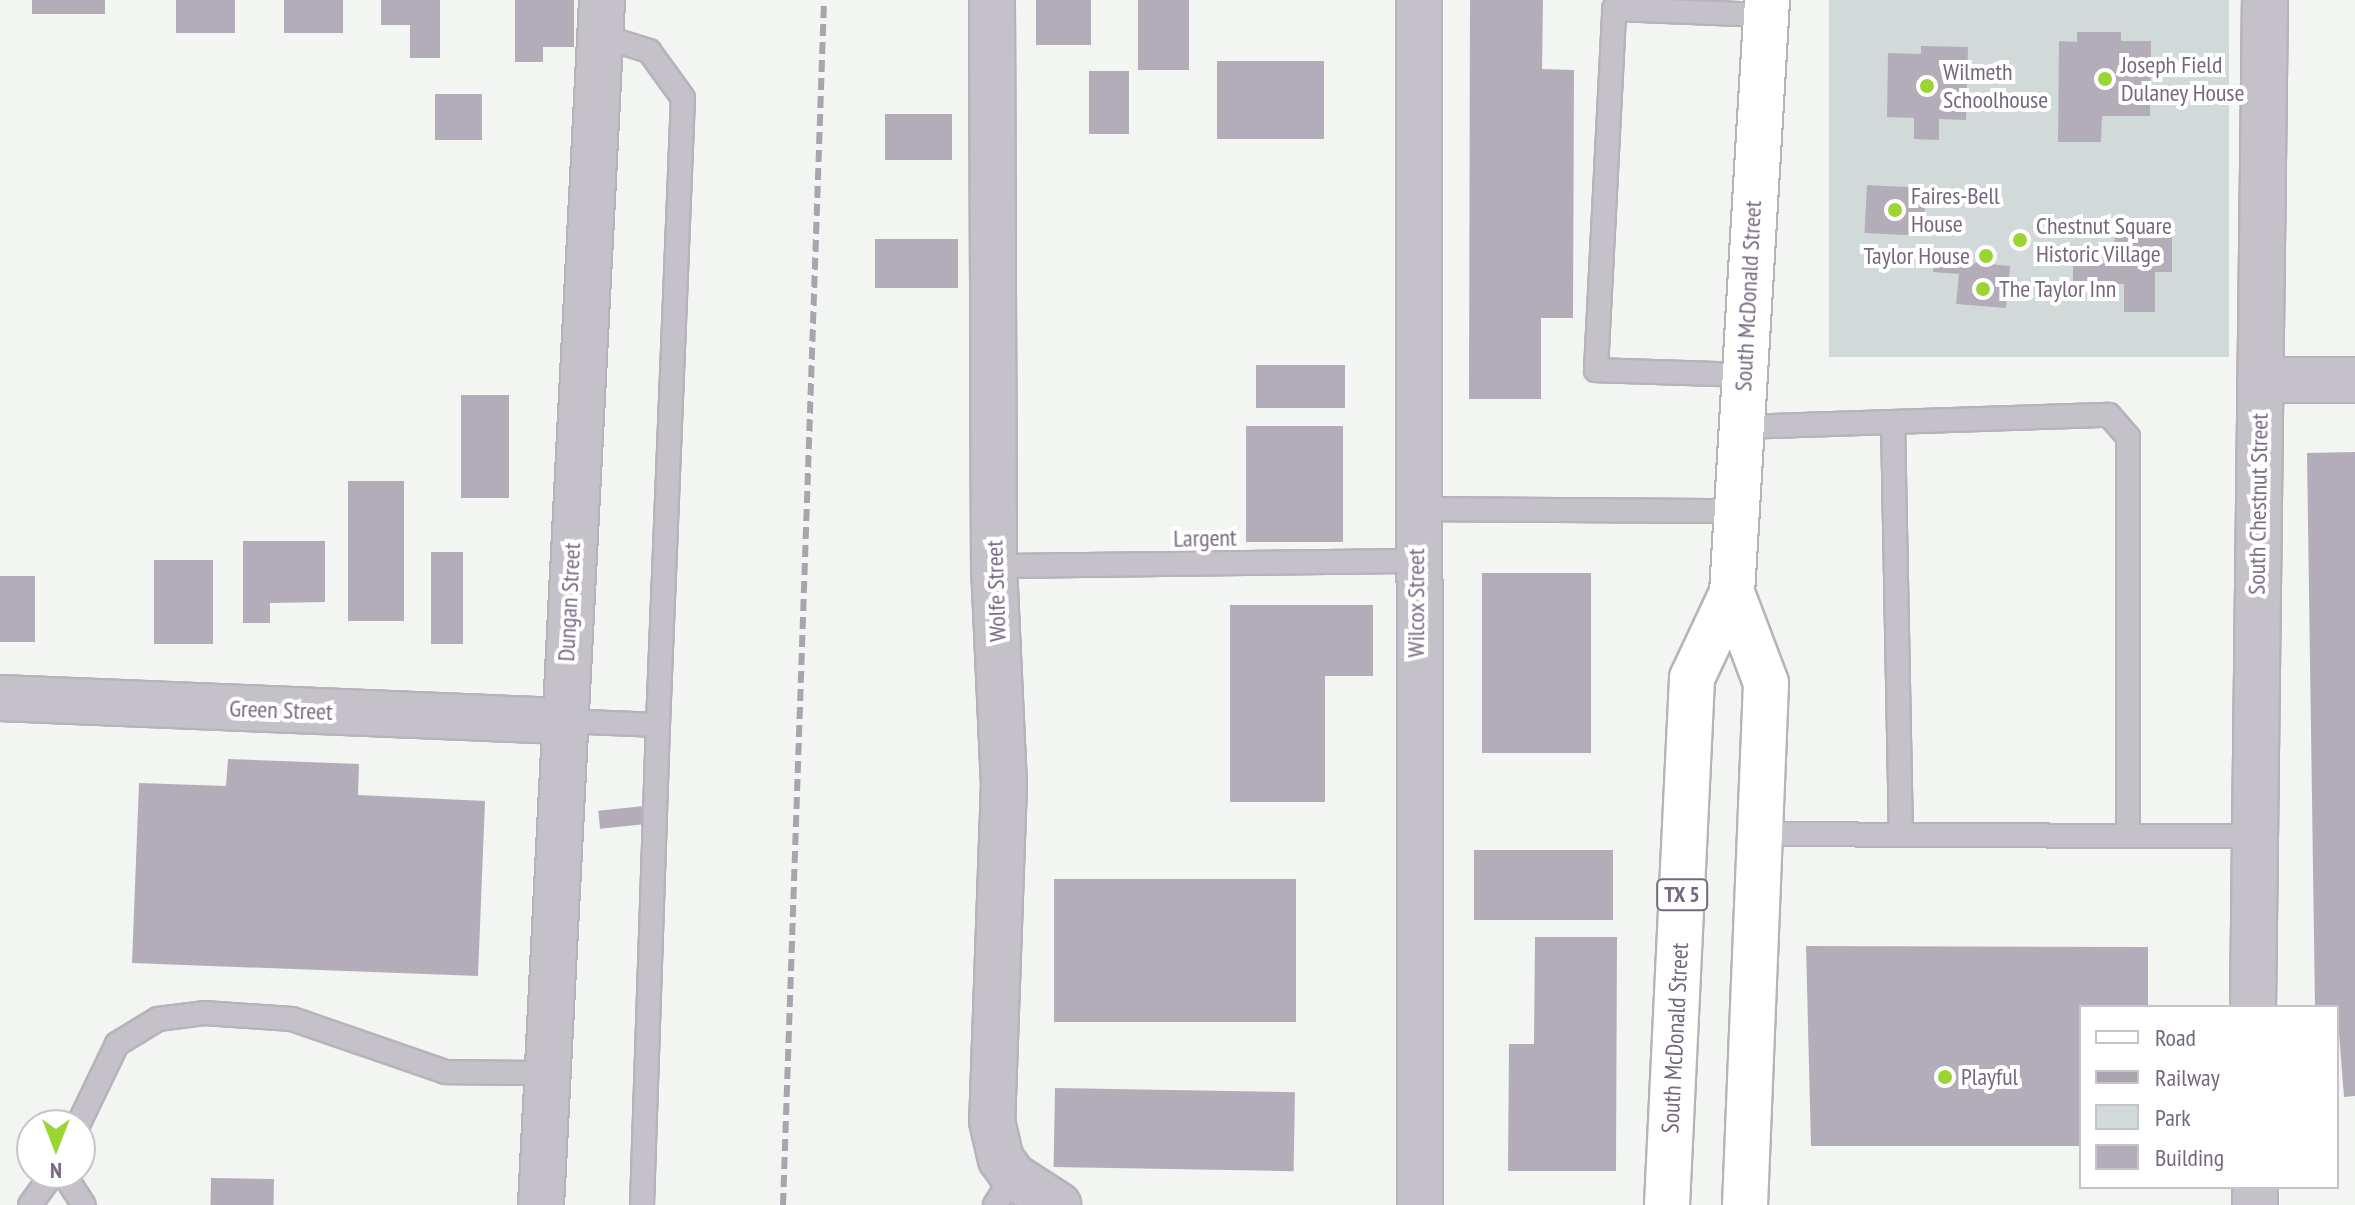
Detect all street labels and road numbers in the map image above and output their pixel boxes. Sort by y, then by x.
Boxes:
street label: South McDonald Street [1729,200,1767,392]
street label: South Chestnut Street [2242,413,2274,595]
street label: Largent [1173,523,1237,553]
street label: Wolfe Street [980,540,1012,642]
street label: Dungan Street [552,542,586,662]
street label: Wilcox Street [1402,548,1430,658]
street label: Green Street [229,694,333,726]
road number: TX 5 [1654,877,1710,913]
street label: South McDonald Street [1656,942,1694,1134]

